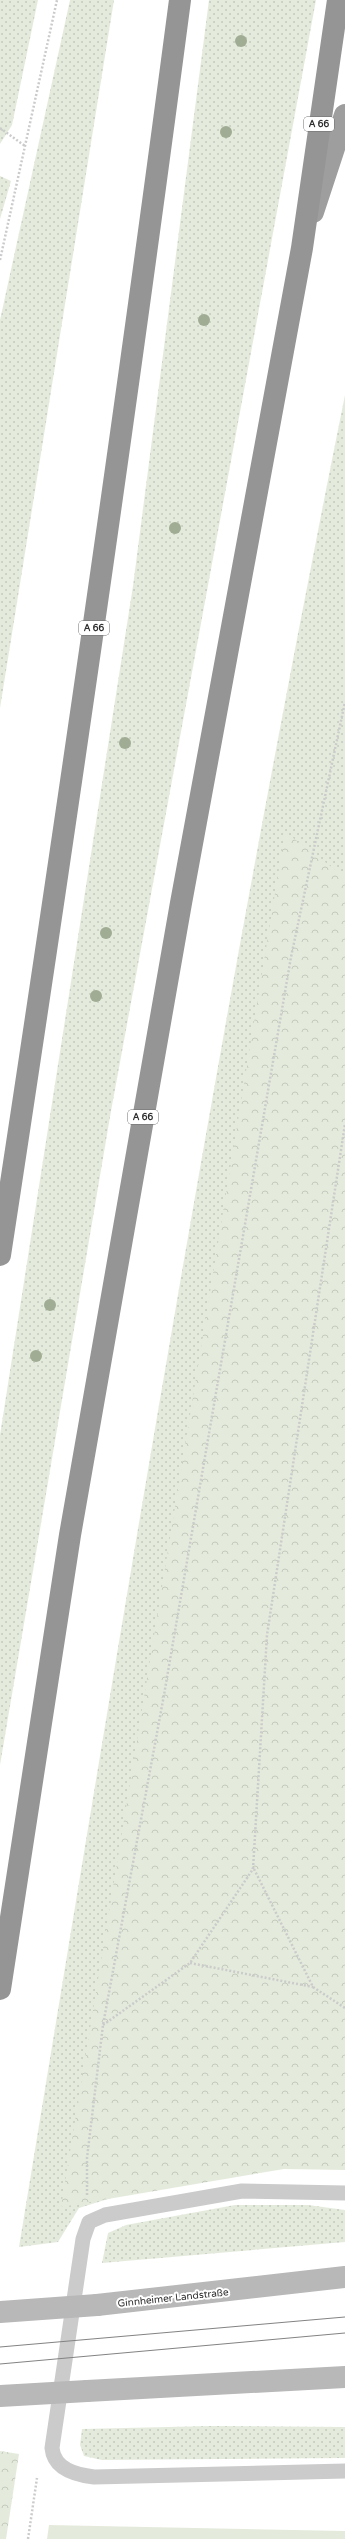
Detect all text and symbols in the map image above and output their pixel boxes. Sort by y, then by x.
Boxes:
road number: A 66 [304,117,334,131]
road number: A 66 [79,621,109,635]
road number: A 66 [128,1110,158,1124]
street label: Ginnheimer Landstraße [117,2286,229,2310]

